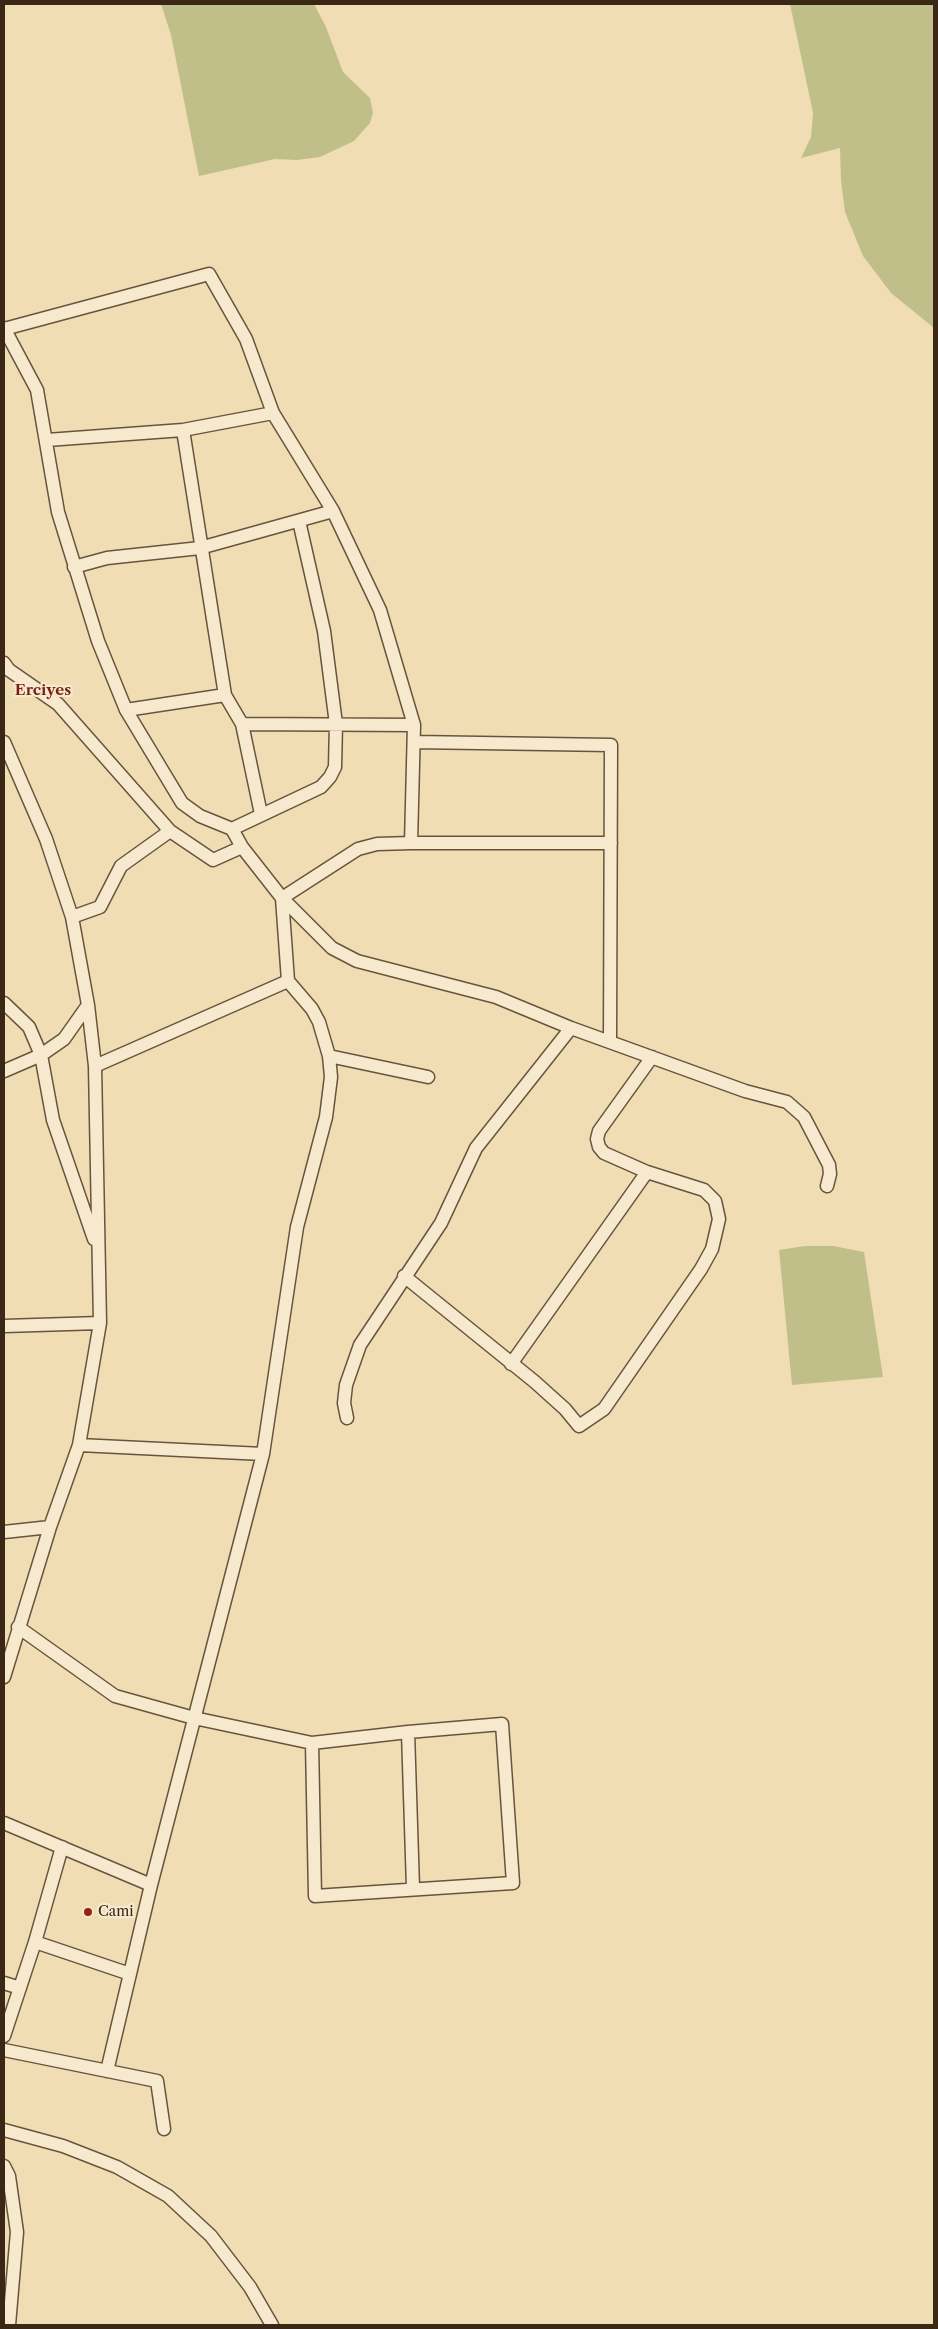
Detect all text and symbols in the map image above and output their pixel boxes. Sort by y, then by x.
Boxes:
district label: Erciyes [15,682,71,700]
place label: Cami [98,1904,133,1920]
marker: Cami [82,1906,94,1918]

